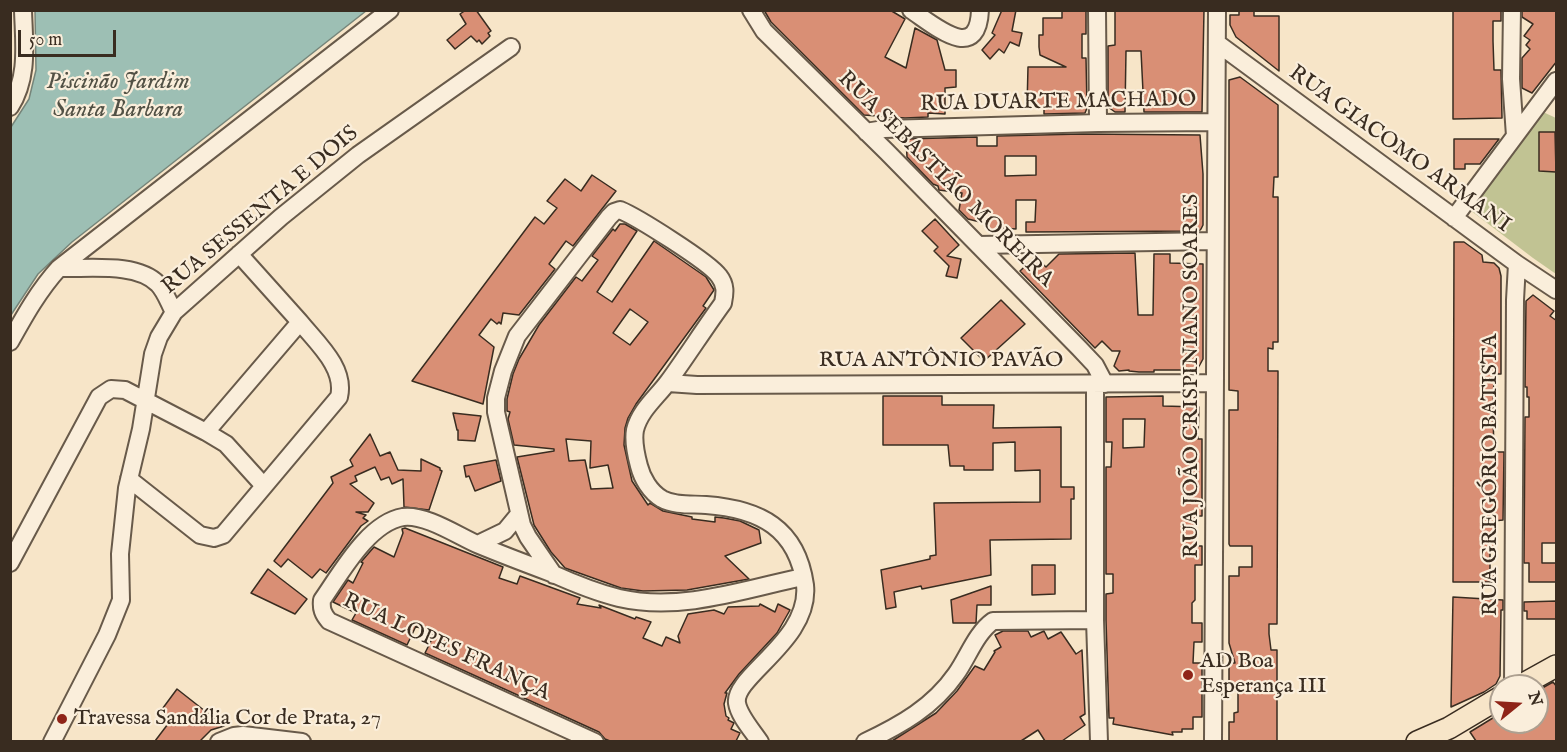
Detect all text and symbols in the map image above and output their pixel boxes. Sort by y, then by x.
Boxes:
scale bar [21,18,118,56]
text: 50 m [29,29,62,52]
street label: RUA GIACOMO ARMANI [1283,61,1515,239]
street label: RUA SEBASTIÃO MOREIRA [831,66,1059,294]
water label: Piscinão Jardim Santa Barbara [46,69,190,125]
street label: RUA DUARTE MACHADO [920,87,1196,119]
street label: RUA SESSENTA E DOIS [157,121,365,301]
street label: RUA JOÃO CRISPINIANO SOARES [1179,194,1205,558]
street label: RUA GREGÓRIO BATISTA [1478,334,1504,616]
street label: RUA ANTÔNIO PAVÃO [819,348,1063,374]
street label: RUA LOPES FRANÇA [338,588,554,708]
place label: AD Boa Esperança III [1200,649,1326,700]
marker: AD Boa Esperança III [1181,668,1195,682]
north arrow [1489,674,1549,734]
text: N [1523,689,1546,709]
place label: Travessa Sandália Cor de Prata, 27 [74,706,381,732]
marker: Travessa Sandália Cor de Prata, 27 [55,712,69,726]

